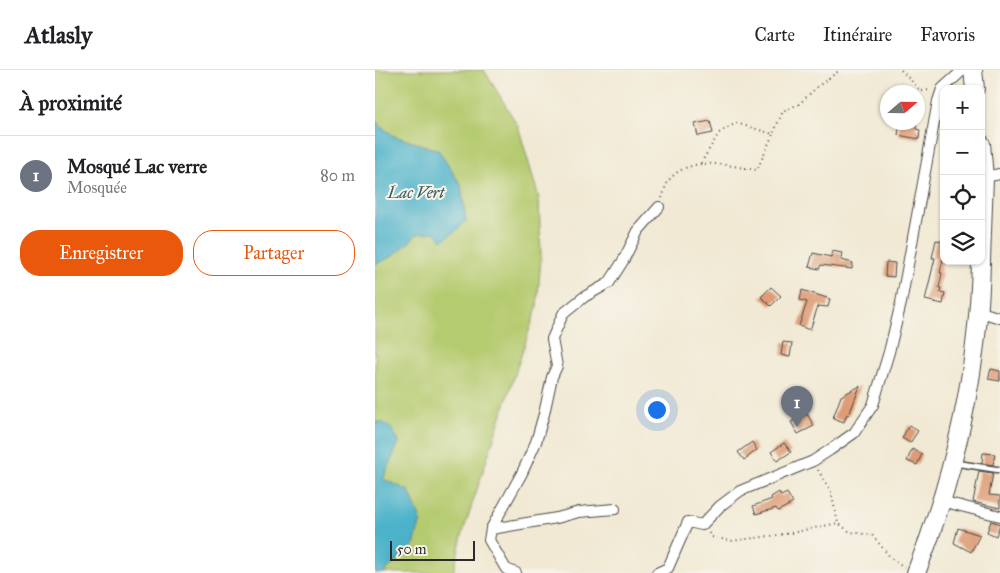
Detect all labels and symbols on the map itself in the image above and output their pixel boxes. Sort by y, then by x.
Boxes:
north arrow [880,85,925,130]
water label: Lac Vert [387,183,445,202]
pin: 1 [781,386,813,427]
your location [644,397,670,423]
scale bar [390,538,475,561]

